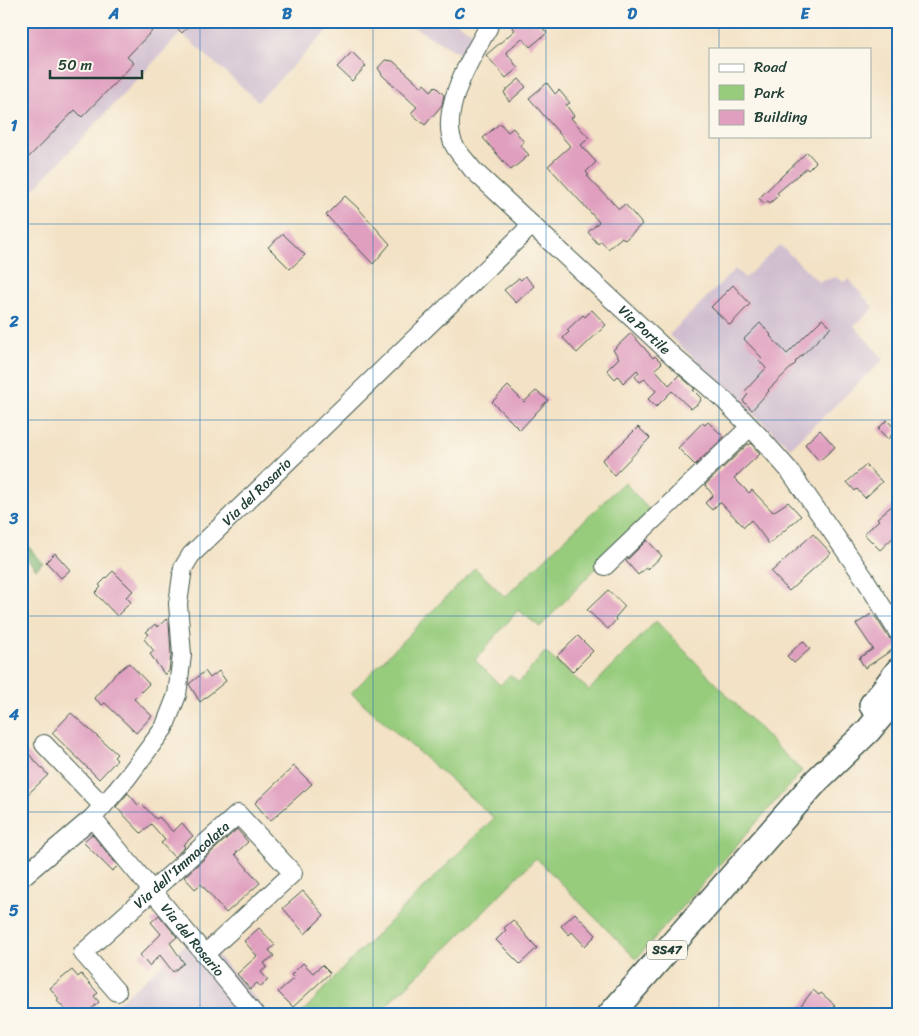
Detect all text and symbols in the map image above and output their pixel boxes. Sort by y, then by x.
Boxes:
text: A [108,0,119,28]
text: B [282,0,293,28]
text: C [454,0,466,28]
text: D [627,0,637,28]
text: E [801,0,811,28]
scale bar [50,48,142,80]
legend [709,48,872,138]
text: 50 m [58,52,93,78]
text: Road [754,54,787,80]
text: Park [754,80,785,106]
text: Building [754,104,808,130]
text: 1 [11,111,18,140]
street label: Via Portile [612,299,677,361]
text: 2 [8,307,19,336]
street label: Via del Rosario [216,452,298,532]
text: 3 [9,504,19,533]
text: 4 [8,700,19,729]
street label: Via dell'Immacolata [128,815,236,915]
text: 5 [9,896,19,925]
street label: Via del Rosario [154,897,231,983]
road number: SS47 [647,940,687,960]

